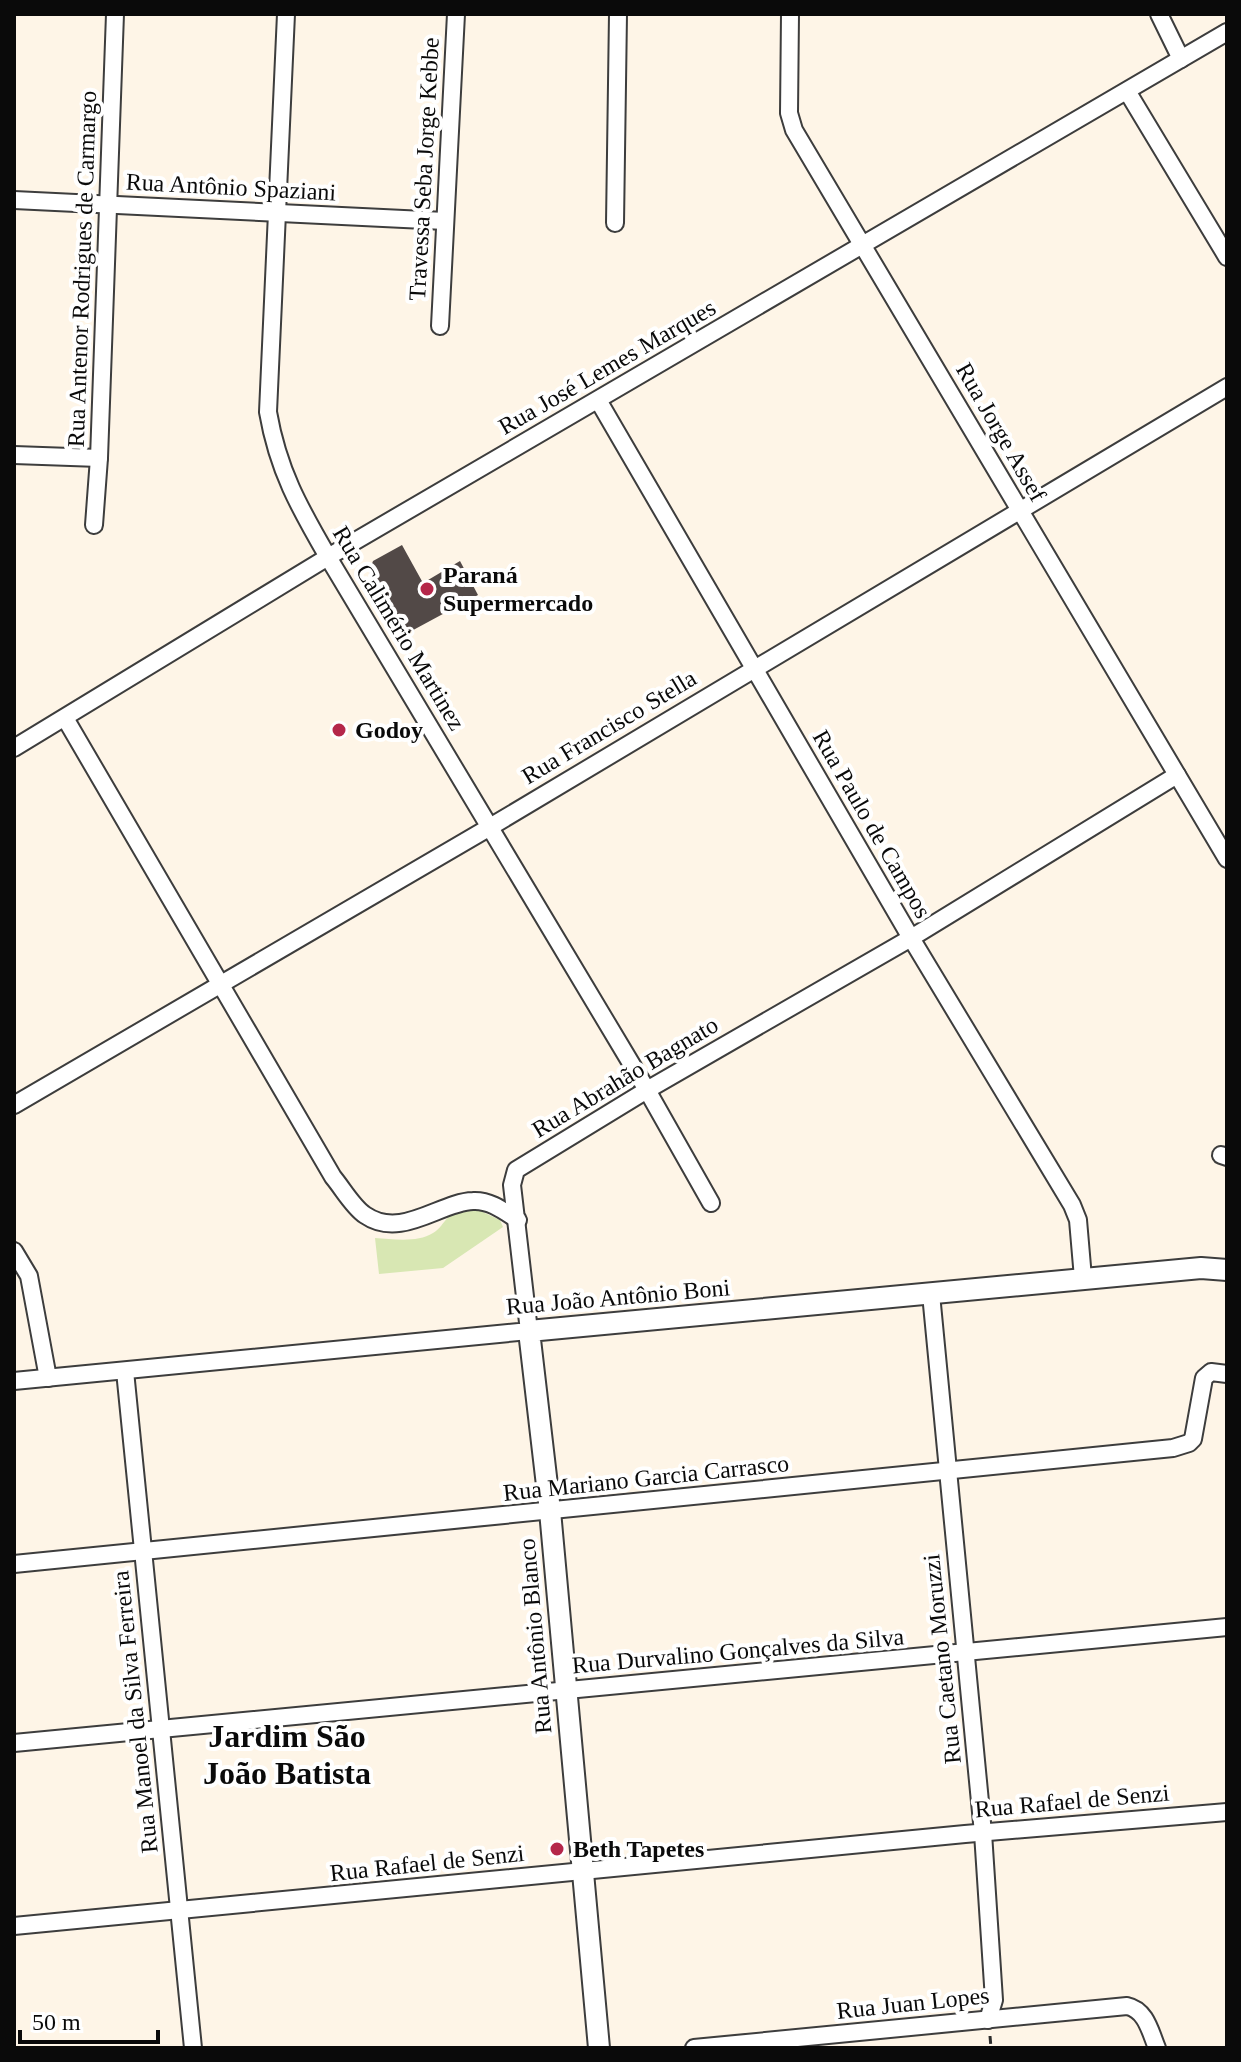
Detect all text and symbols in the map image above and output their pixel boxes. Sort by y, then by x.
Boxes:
street label: Travessa Seba Jorge Kebbe [404,37,444,301]
street label: Rua Antenor Rodrigues de Carmargo [63,90,101,448]
street label: Rua Antônio Spaziani [125,169,337,206]
street label: Rua José Lemes Marques [494,294,720,440]
street label: Rua Jorge Assef [951,358,1051,506]
street label: Rua Calimério Martinez [328,521,470,735]
place label: Paraná Supermercado [443,562,593,616]
marker: Paraná Supermercado [418,580,436,598]
street label: Rua Francisco Stella [517,665,701,789]
place label: Godoy [355,717,423,743]
marker: Godoy [330,721,348,739]
street label: Rua Paulo de Campos [808,725,936,923]
street label: Rua Abrahão Bagnato [527,1011,723,1143]
street label: Rua João Antônio Boni [505,1274,731,1320]
street label: Rua Mariano Garcia Carrasco [502,1450,790,1506]
street label: Rua Antônio Blanco [514,1537,556,1735]
street label: Rua Caetano Moruzzi [918,1553,966,1765]
street label: Rua Manoel da Silva Ferreira [107,1569,163,1855]
street label: Rua Durvalino Gonçalves da Silva [571,1623,905,1678]
district label: Jardim São João Batista [203,1718,371,1791]
street label: Rua Rafael de Senzi [974,1780,1171,1822]
place label: Beth Tapetes [573,1836,704,1862]
street label: Rua Rafael de Senzi [329,1840,526,1886]
marker: Beth Tapetes [548,1840,566,1858]
street label: Rua Juan Lopes [835,1982,991,2024]
scale bar [20,1994,158,2044]
text: 50 m [32,2009,81,2035]

